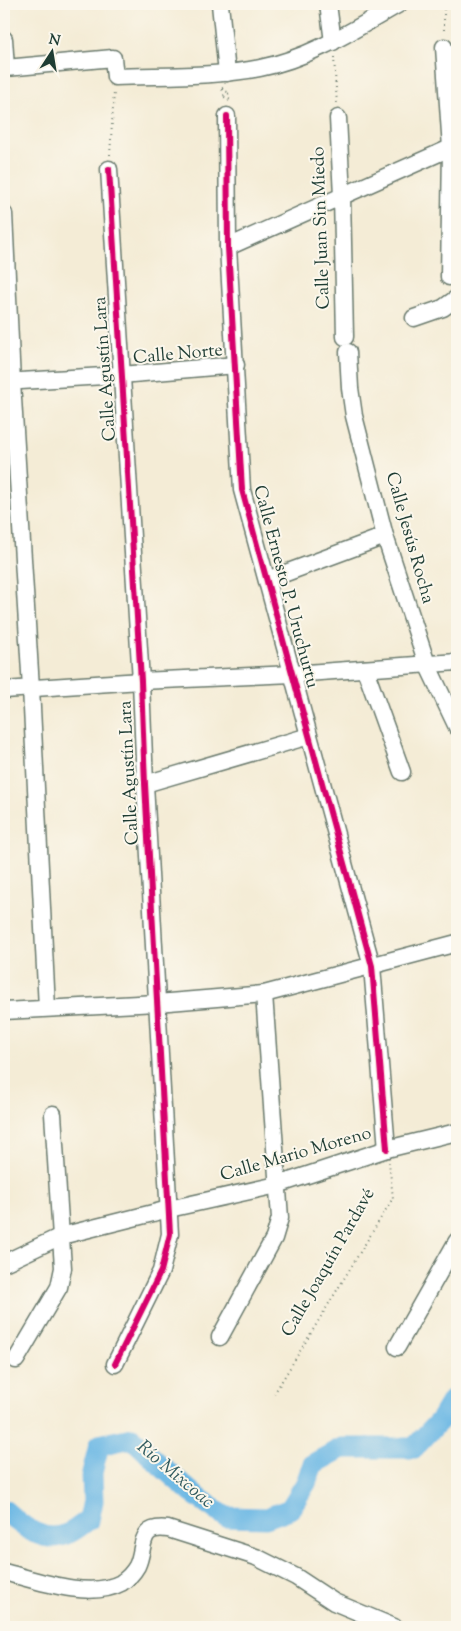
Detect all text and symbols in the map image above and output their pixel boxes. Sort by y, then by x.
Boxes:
north arrow [28,28,78,78]
text: N [47,30,62,52]
street label: Calle Juan Sin Miedo [306,146,338,310]
street label: Calle Agustín Lara [88,296,124,442]
street label: Calle Norte [132,338,224,372]
street label: Calle Jesús Rocha [378,469,440,607]
street label: Calle Ernesto P. Uruchurtu [245,483,325,691]
street label: Calle Agustín Lara [113,700,147,846]
street label: Calle Mario Moreno [217,1121,375,1189]
street label: Calle Joaquín Pardavé [276,1184,382,1342]
water label: Río Mixcoac [130,1434,220,1516]

